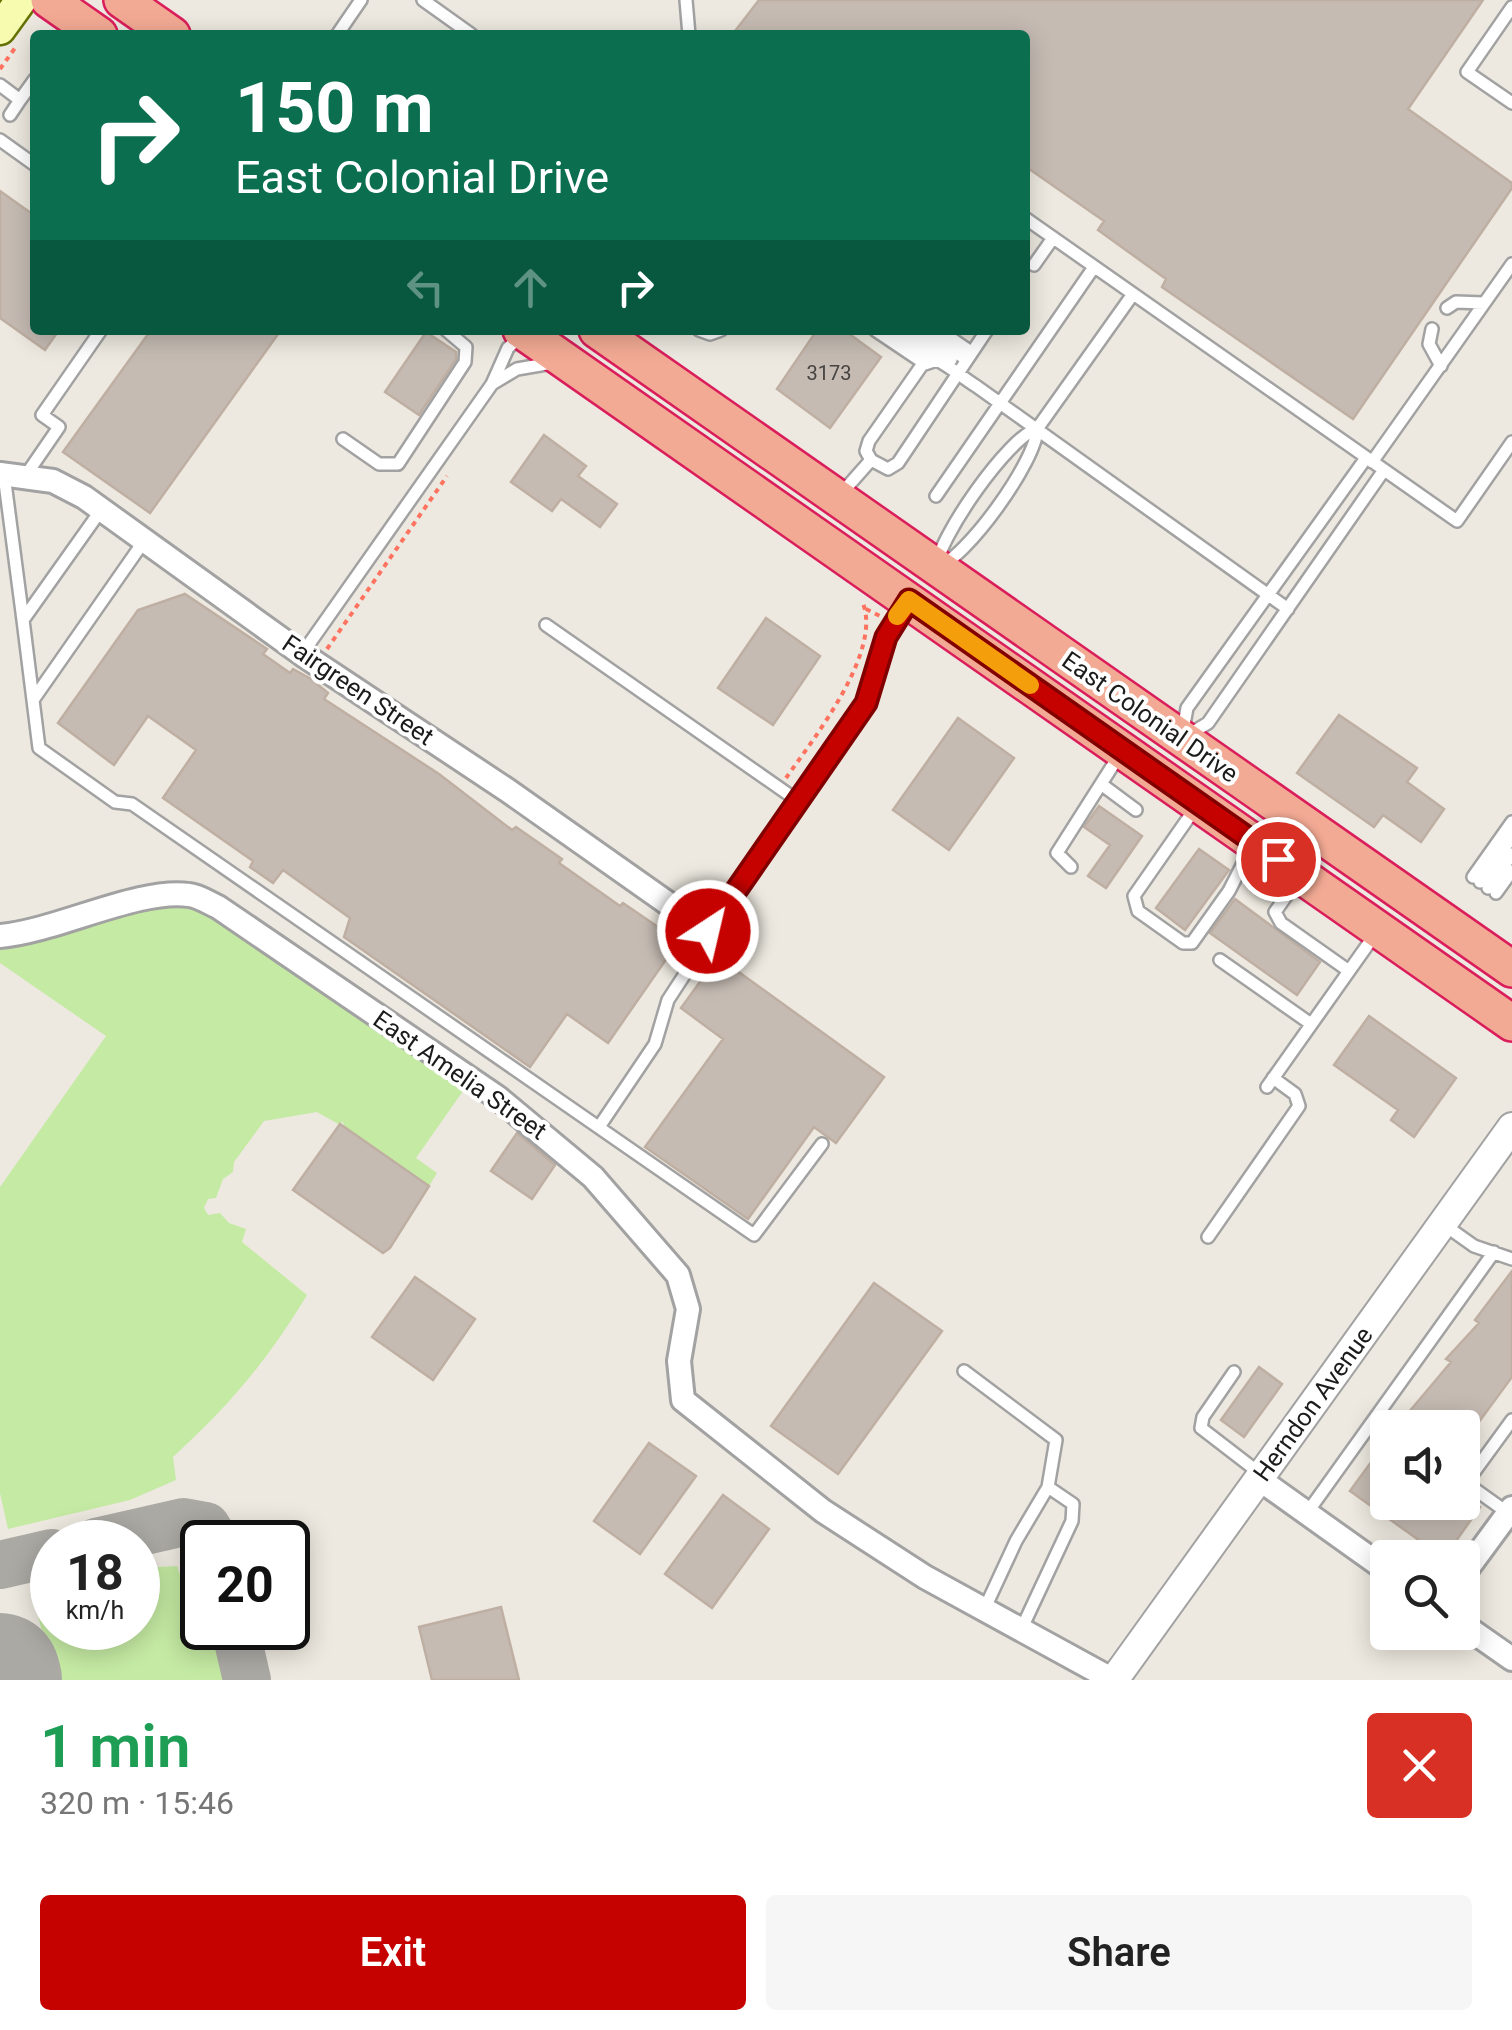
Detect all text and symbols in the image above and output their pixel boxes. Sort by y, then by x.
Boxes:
text: 150 m [235,67,434,149]
icon: right [70,70,200,200]
text: East Colonial Drive [235,151,609,204]
icon: left [398,260,453,315]
icon: ahead [503,260,558,315]
icon: right [608,260,663,315]
house number: 3173 [807,361,851,385]
street label: Fairgreen Street [277,629,439,751]
street label: East Colonial Drive [1057,646,1243,788]
pin [1236,817,1321,902]
icon: arrive [1251,832,1306,887]
position arrow [656,879,760,983]
street label: East Amelia Street [368,1004,552,1146]
street label: Herndon Avenue [1247,1321,1379,1487]
map controls [1370,1410,1480,1650]
button: sound [1370,1410,1480,1520]
speed limit sign: 20 [180,1520,310,1650]
button: search [1370,1540,1480,1650]
text: 18 [66,1544,124,1602]
text: km/h [66,1596,124,1625]
text: 1 min [40,1711,190,1782]
button: close [1367,1713,1472,1818]
text: 320 m · 15:46 [40,1784,234,1822]
button: Exit [40,1895,746,2010]
button: Share [766,1895,1472,2010]

